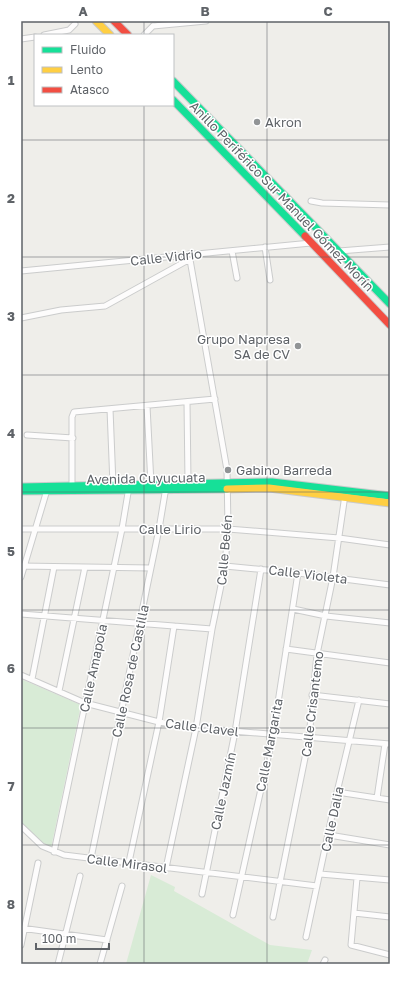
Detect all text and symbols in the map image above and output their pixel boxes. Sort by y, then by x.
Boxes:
text: A [78,3,88,19]
text: B [200,3,210,19]
text: C [323,3,333,19]
legend [34,34,174,106]
text: Fluido [70,42,106,57]
text: Lento [70,62,103,77]
text: 1 [8,72,15,88]
text: Atasco [70,82,109,97]
street label: Anillo Periférico Sur Manuel Gómez Morín [187,98,377,294]
place label: Akron [265,114,302,130]
marker: Akron [252,117,262,127]
text: 2 [7,190,15,206]
street label: Calle Vidrio [130,245,203,269]
text: 3 [7,308,15,324]
place label: Grupo Napresa SA de CV [197,331,290,362]
marker: Grupo Napresa SA de CV [293,341,303,351]
text: 4 [7,425,15,441]
place label: Gabino Barreda [236,462,332,478]
marker: Gabino Barreda [223,465,233,475]
street label: Avenida Cuyucuata [86,469,206,487]
street label: Calle Belén [213,514,235,586]
street label: Calle Lirio [139,521,201,537]
text: 5 [7,543,15,559]
street label: Calle Violeta [268,561,348,587]
street label: Calle Rosa de Castilla [108,603,152,739]
street label: Calle Amapola [76,622,110,714]
street label: Calle Crisantemo [298,650,326,758]
text: 6 [7,660,15,676]
street label: Calle Margarita [252,697,286,793]
street label: Calle Clavel [164,715,240,739]
street label: Calle Jazmín [207,751,239,831]
text: 7 [7,778,15,794]
street label: Calle Dalia [317,785,347,853]
street label: Calle Mirasol [86,850,168,876]
text: 8 [7,896,15,912]
scale bar [36,925,109,951]
text: 100 m [42,931,76,946]

